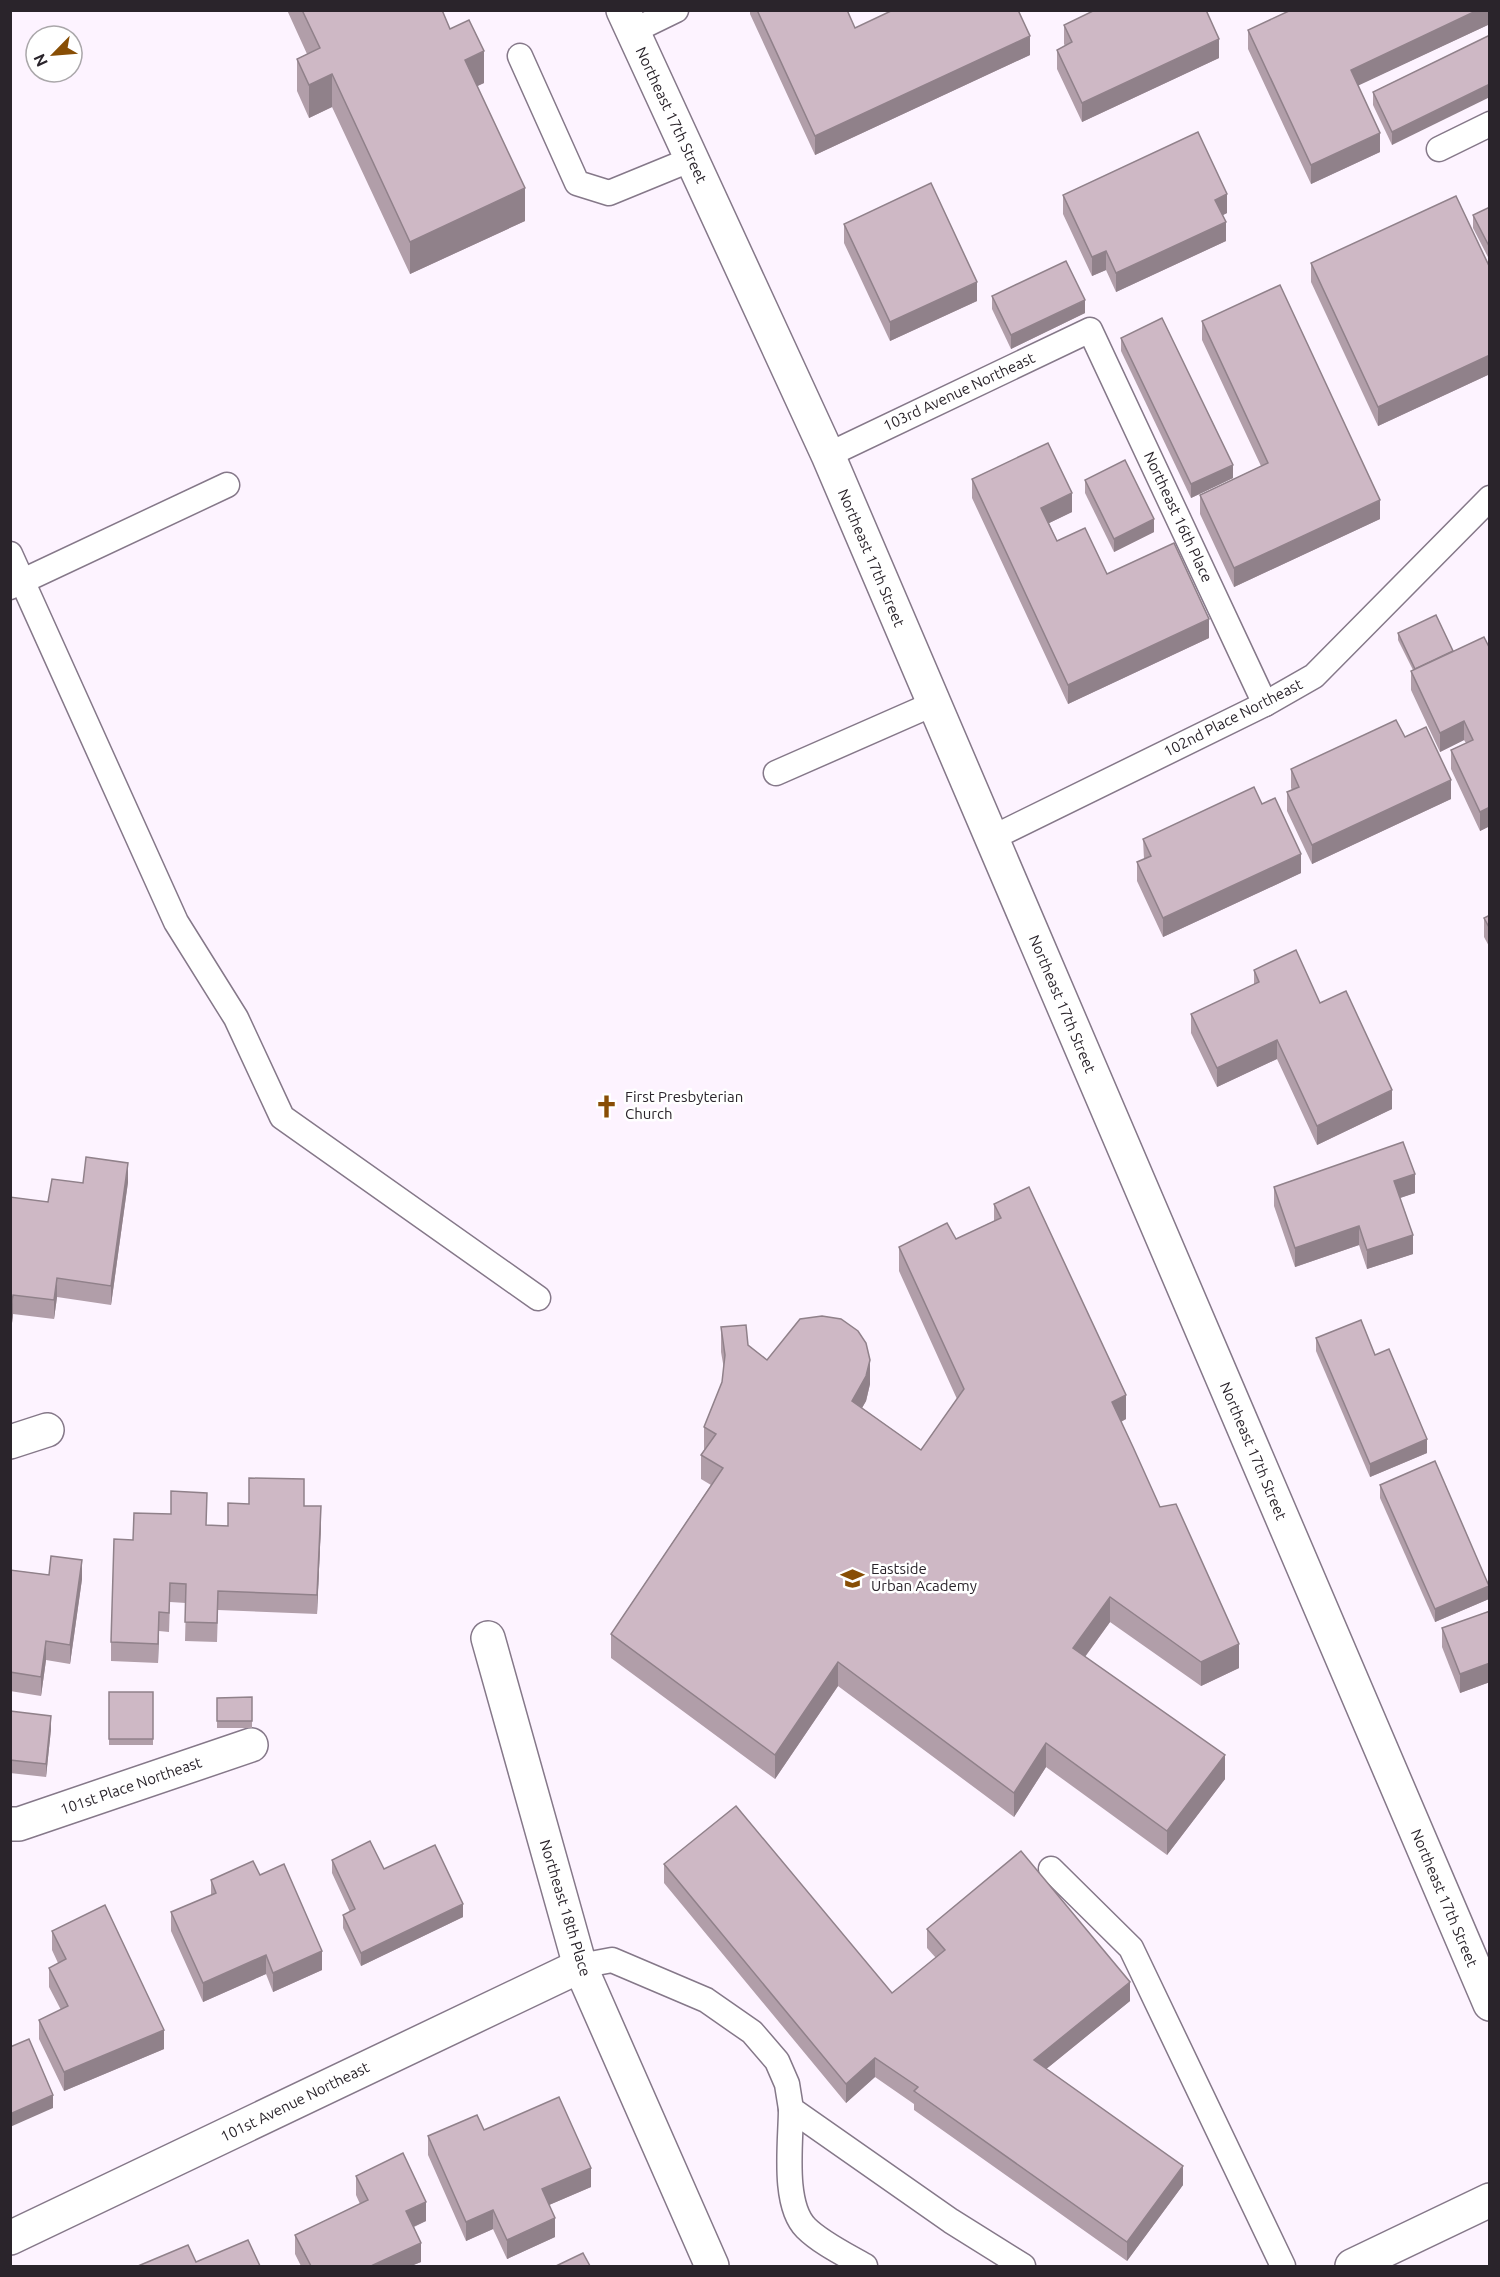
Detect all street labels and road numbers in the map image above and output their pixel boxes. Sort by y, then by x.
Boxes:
street label: Northeast 17th Street [632,44,711,186]
street label: 103rd Avenue Northeast [880,349,1037,434]
street label: Northeast 16th Place [1141,449,1216,585]
street label: Northeast 17th Street [835,486,908,629]
street label: 102nd Place Northeast [1161,675,1305,760]
street label: Northeast 17th Street [1026,932,1099,1075]
street label: Northeast 17th Street [1217,1379,1290,1522]
street label: 101st Place Northeast [58,1753,204,1818]
street label: Northeast 17th Street [1408,1826,1481,1969]
street label: Northeast 18th Place [537,1837,594,1978]
street label: 101st Avenue Northeast [218,2058,372,2145]

